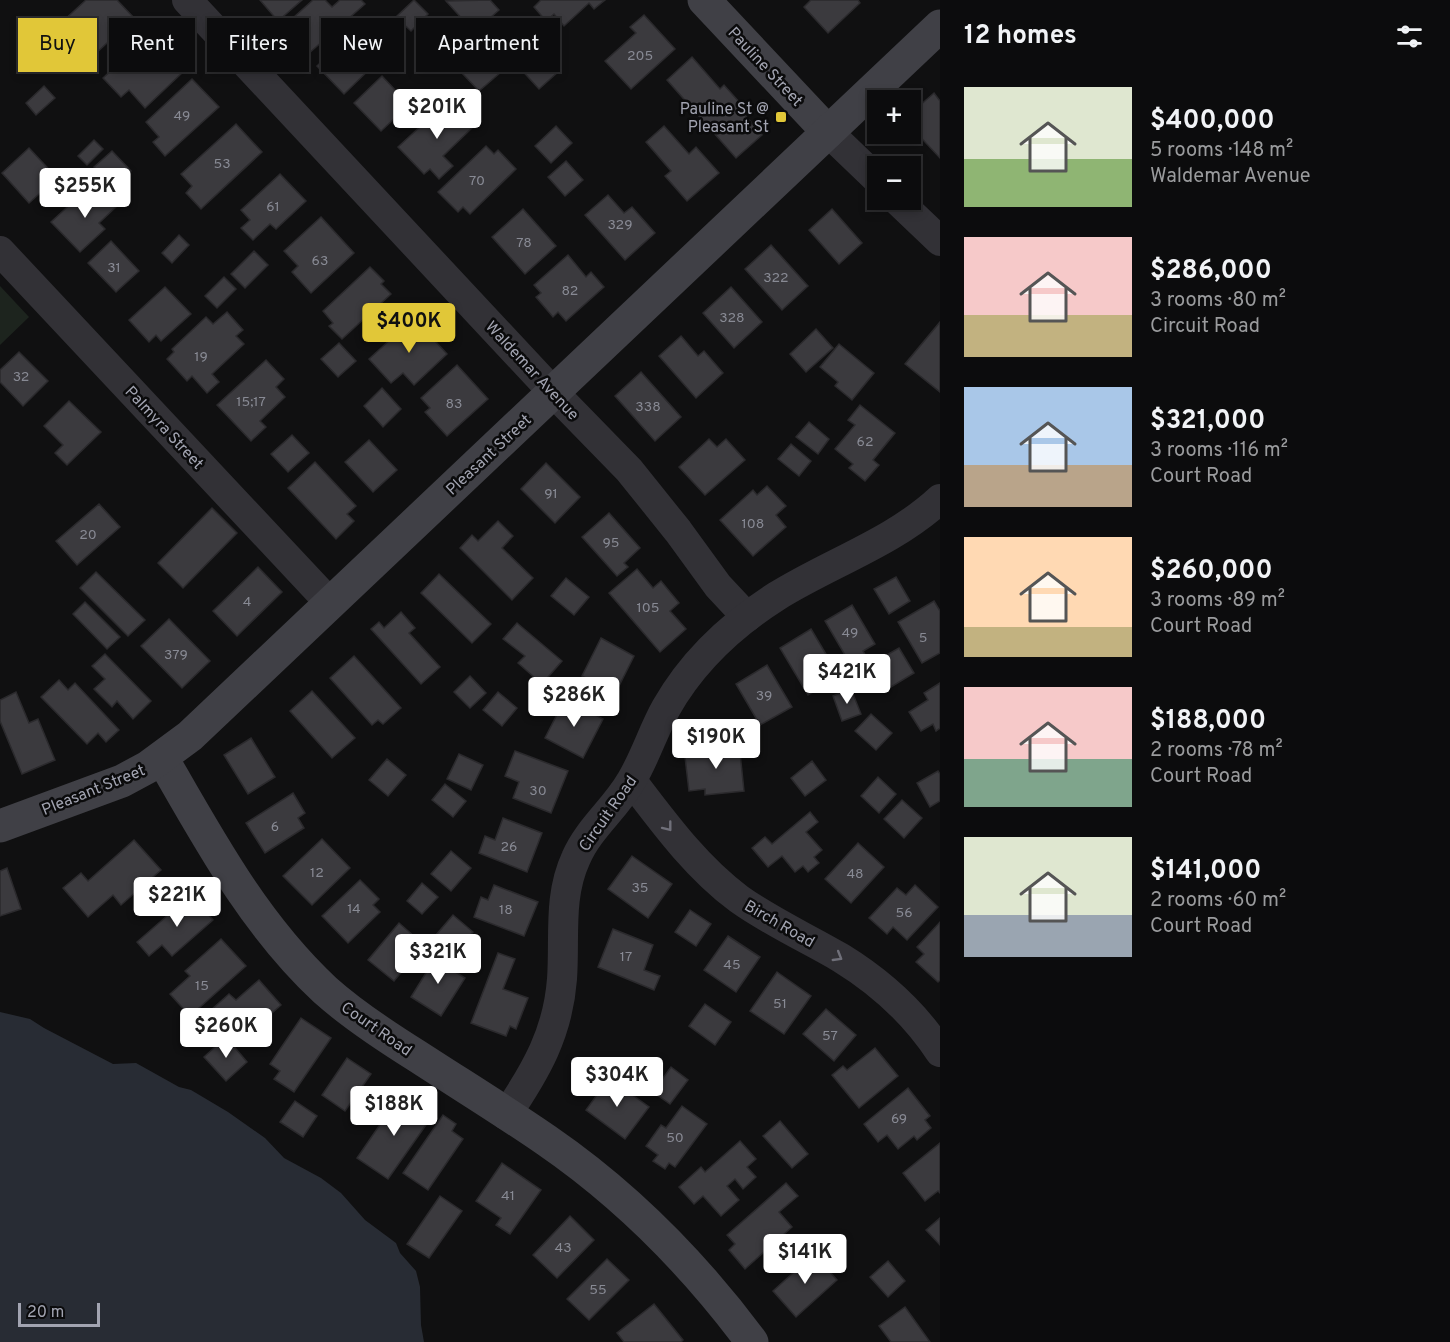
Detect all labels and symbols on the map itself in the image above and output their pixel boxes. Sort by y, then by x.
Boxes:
street label: Pauline Street [723,24,806,111]
house number: 205 [627,48,653,65]
pin: $201K [395,89,479,140]
place label: Pauline St @ Pleasant St [680,100,769,138]
house number: 49 [174,108,190,125]
marker: Pauline St @ Pleasant St [774,110,788,124]
house number: 53 [213,156,231,173]
pin: $255K [43,168,127,219]
house number: 70 [469,173,485,190]
house number: 61 [266,199,280,216]
house number: 329 [607,217,633,234]
house number: 78 [516,235,532,252]
house number: 63 [312,253,328,270]
house number: 31 [107,260,121,277]
house number: 322 [763,270,789,287]
house number: 82 [562,283,578,300]
pin: $400K [367,303,451,354]
house number: 328 [719,310,745,327]
street label: Waldemar Avenue [480,318,583,425]
house number: 19 [194,349,208,366]
house number: 32 [13,369,29,386]
street label: Palmyra Street [120,383,207,474]
house number: 15;17 [236,394,266,411]
house number: 83 [446,396,462,413]
house number: 338 [635,399,661,416]
street label: Pleasant Street [442,411,536,500]
house number: 62 [857,434,873,451]
house number: 91 [544,486,558,503]
house number: 108 [742,516,764,533]
house number: 20 [79,527,97,544]
house number: 95 [602,535,620,552]
house number: 4 [243,594,251,611]
house number: 105 [637,600,659,617]
house number: 49 [842,625,858,642]
house number: 5 [919,630,927,647]
house number: 379 [164,647,188,664]
pin: $421K [805,654,889,705]
pin: $286K [532,677,616,728]
house number: 39 [756,688,772,705]
pin: $190K [674,719,758,770]
street label: Pleasant Street [39,761,148,821]
street label: Circuit Road [575,772,642,856]
house number: 30 [529,783,547,800]
house number: 6 [271,819,279,836]
one-way arrow [660,820,671,831]
house number: 26 [501,839,517,856]
house number: 12 [310,865,324,882]
house number: 48 [846,866,864,883]
pin: $221K [135,877,219,928]
house number: 35 [631,880,649,897]
street label: Birch Road [740,897,818,953]
house number: 14 [347,901,361,918]
house number: 18 [499,902,513,919]
house number: 56 [895,905,913,922]
pin: $321K [396,934,480,985]
house number: 17 [620,949,632,966]
one-way arrow [832,949,842,961]
house number: 45 [723,957,741,974]
house number: 15 [195,978,209,995]
house number: 51 [773,996,787,1013]
street label: Court Road [337,998,415,1061]
pin: $260K [184,1008,268,1059]
house number: 57 [822,1028,838,1045]
pin: $304K [575,1057,659,1108]
pin: $188K [352,1086,436,1137]
house number: 69 [891,1111,907,1128]
house number: 50 [666,1130,684,1147]
house number: 41 [501,1188,515,1205]
pin: $141K [763,1234,847,1285]
house number: 43 [554,1240,572,1257]
house number: 55 [589,1282,607,1299]
scale bar [18,1300,100,1328]

